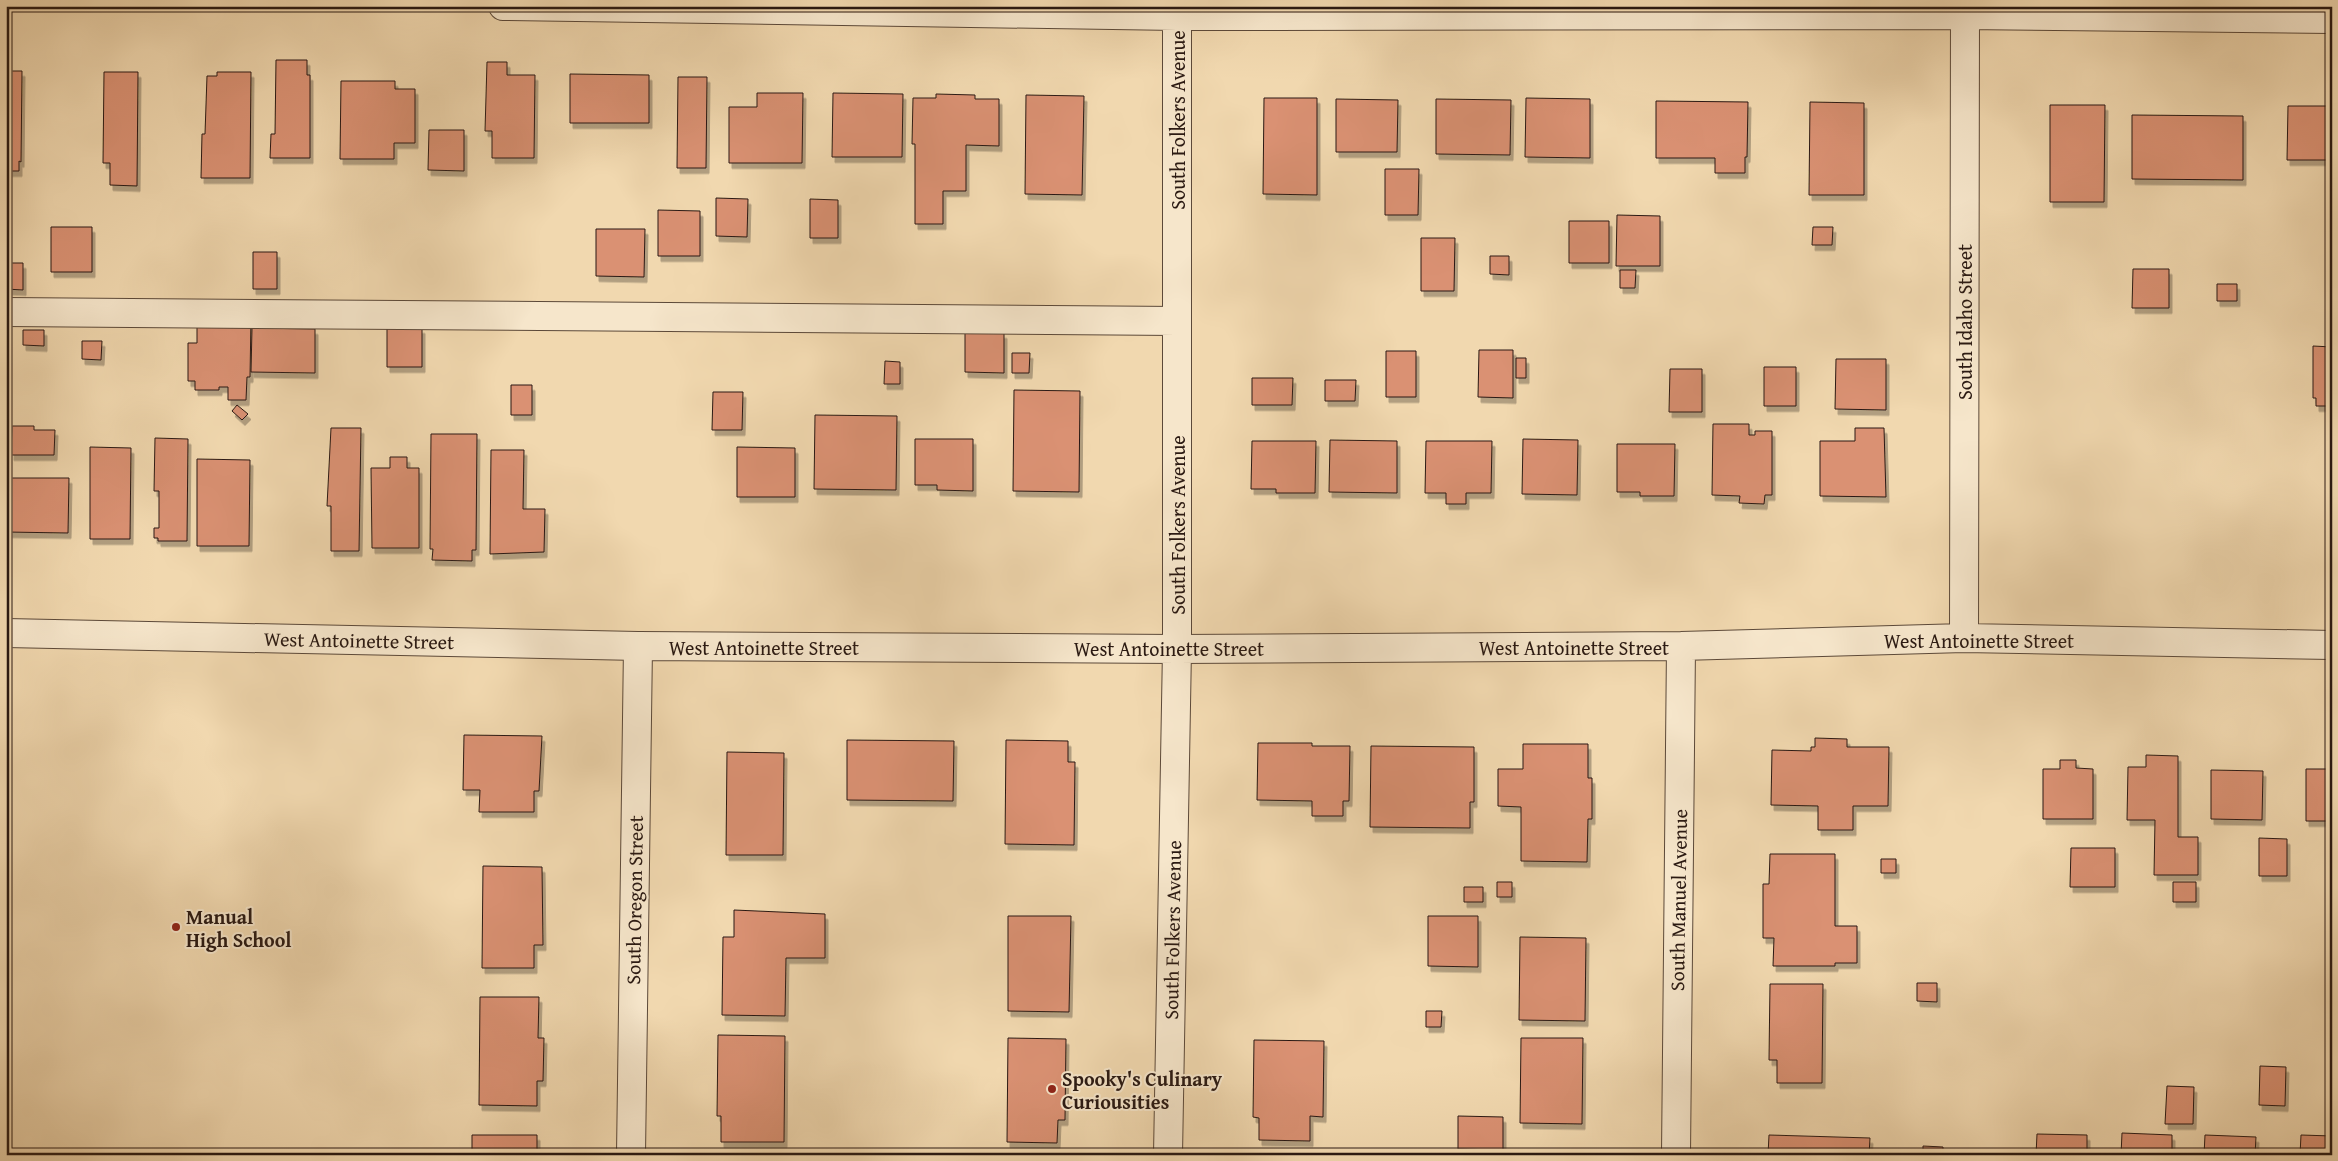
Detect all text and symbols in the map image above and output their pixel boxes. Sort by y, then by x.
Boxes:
street label: South Folkers Avenue [1163,30,1192,210]
street label: South Idaho Street [1950,244,1979,400]
street label: South Folkers Avenue [1163,435,1192,615]
street label: West Antoinette Street [264,624,454,656]
street label: West Antoinette Street [1884,626,2074,655]
street label: West Antoinette Street [669,633,859,662]
street label: West Antoinette Street [1479,633,1669,662]
street label: West Antoinette Street [1074,634,1264,663]
street label: South Manuel Avenue [1662,809,1694,991]
street label: South Oregon Street [618,815,650,985]
street label: South Folkers Avenue [1156,840,1188,1020]
place label: Manual High School [186,902,292,954]
marker: Manual High School [170,921,182,933]
place label: Spooky's Culinary Curiousities [1062,1064,1223,1116]
marker: Spooky's Culinary Curiousities [1046,1083,1058,1095]

